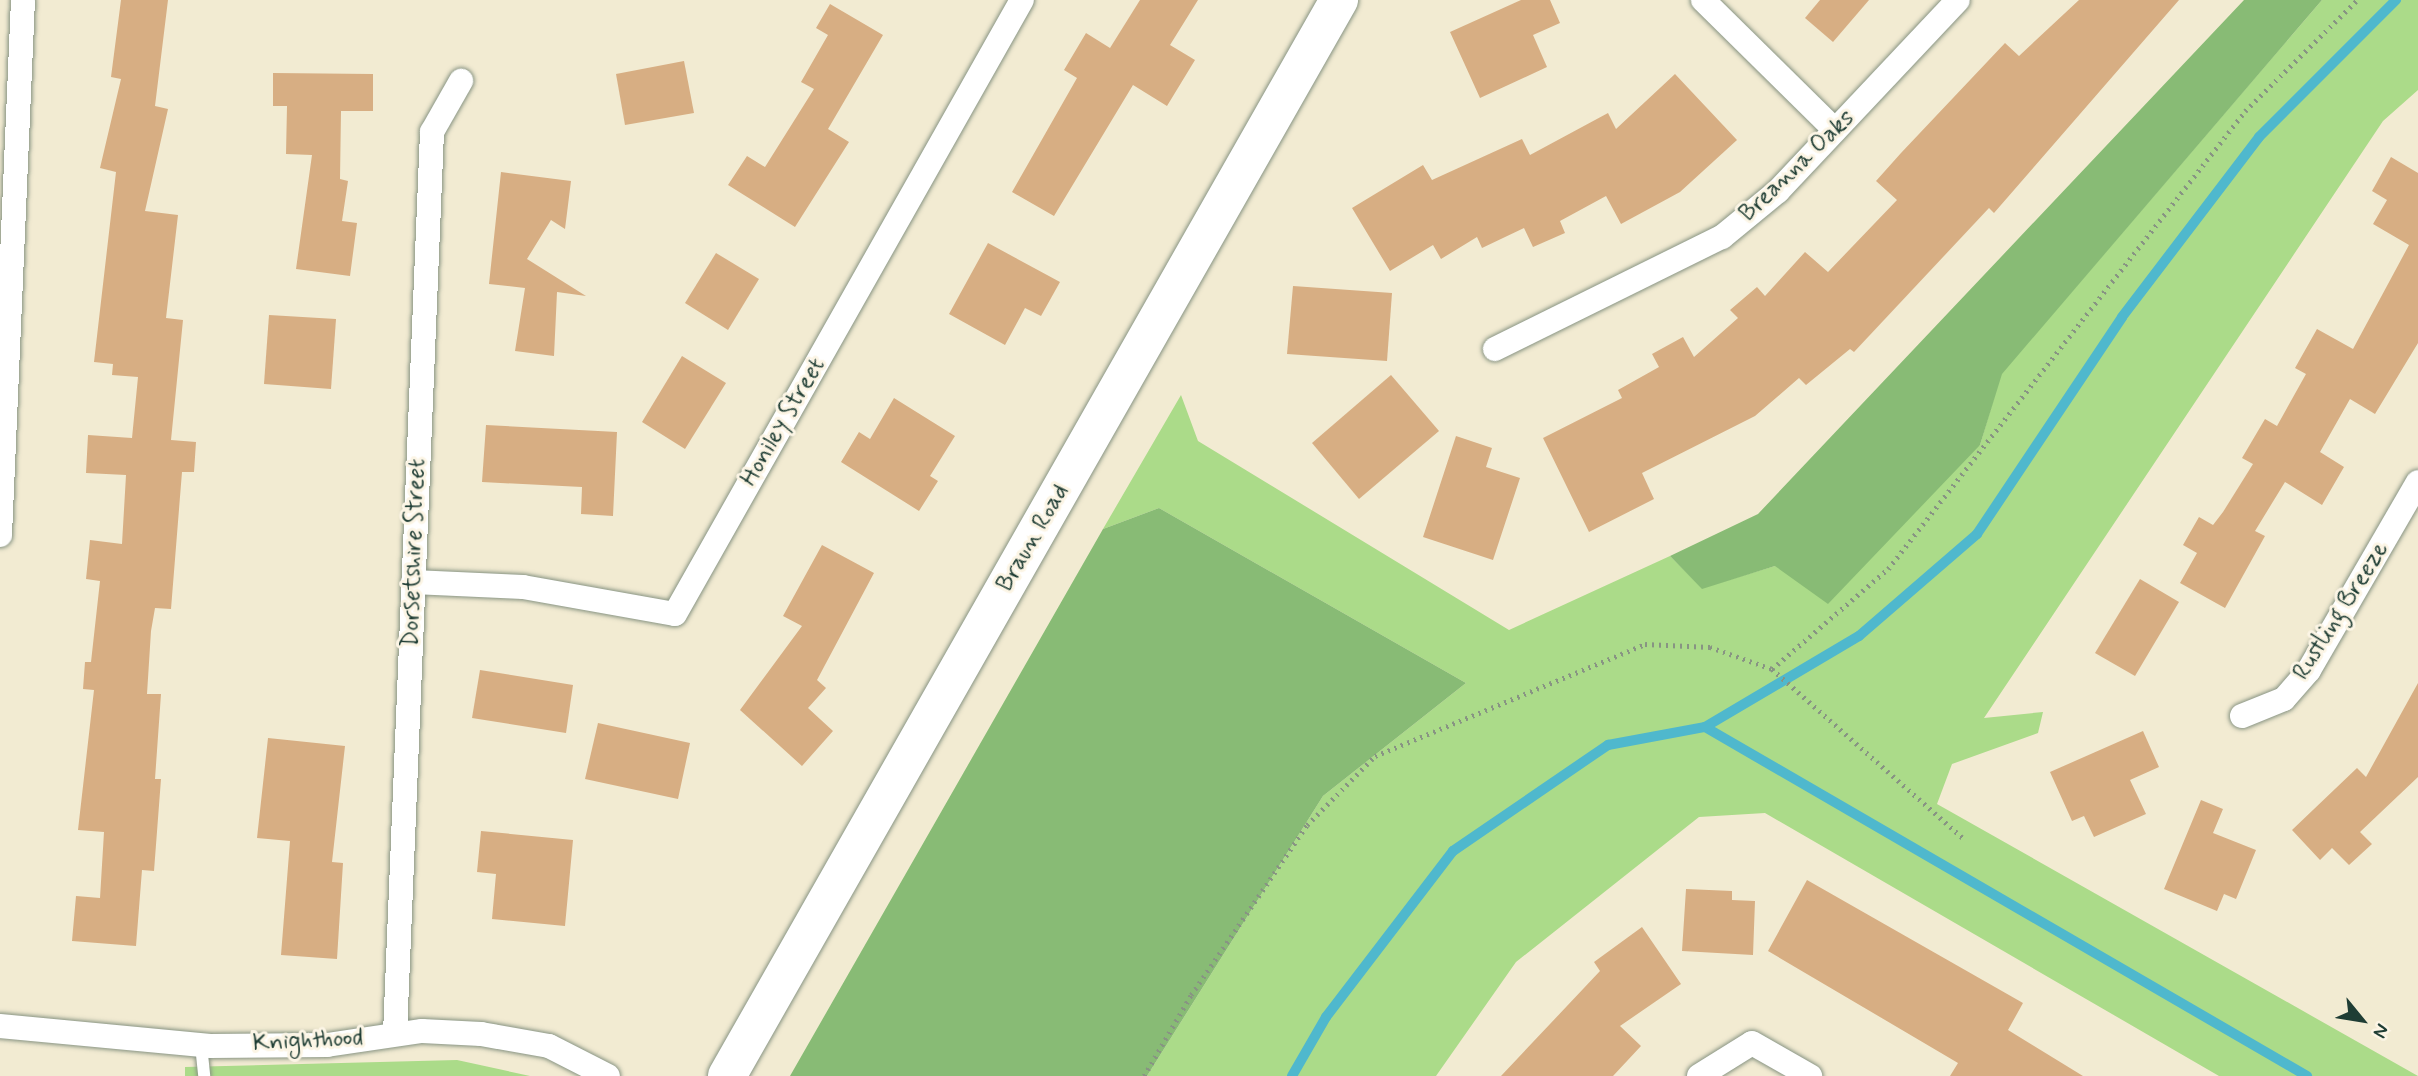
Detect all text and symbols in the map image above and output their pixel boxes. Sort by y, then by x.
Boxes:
street label: Breanna Oaks [1733,104,1861,228]
street label: Honiley Street [734,351,832,493]
street label: Dorsetshire Street [396,456,432,650]
street label: Braun Road [991,479,1075,597]
street label: Rustling Breeze [2288,538,2394,684]
north arrow [2327,985,2397,1055]
text: N [2367,1019,2395,1042]
street label: Knighthood [252,1024,364,1058]

